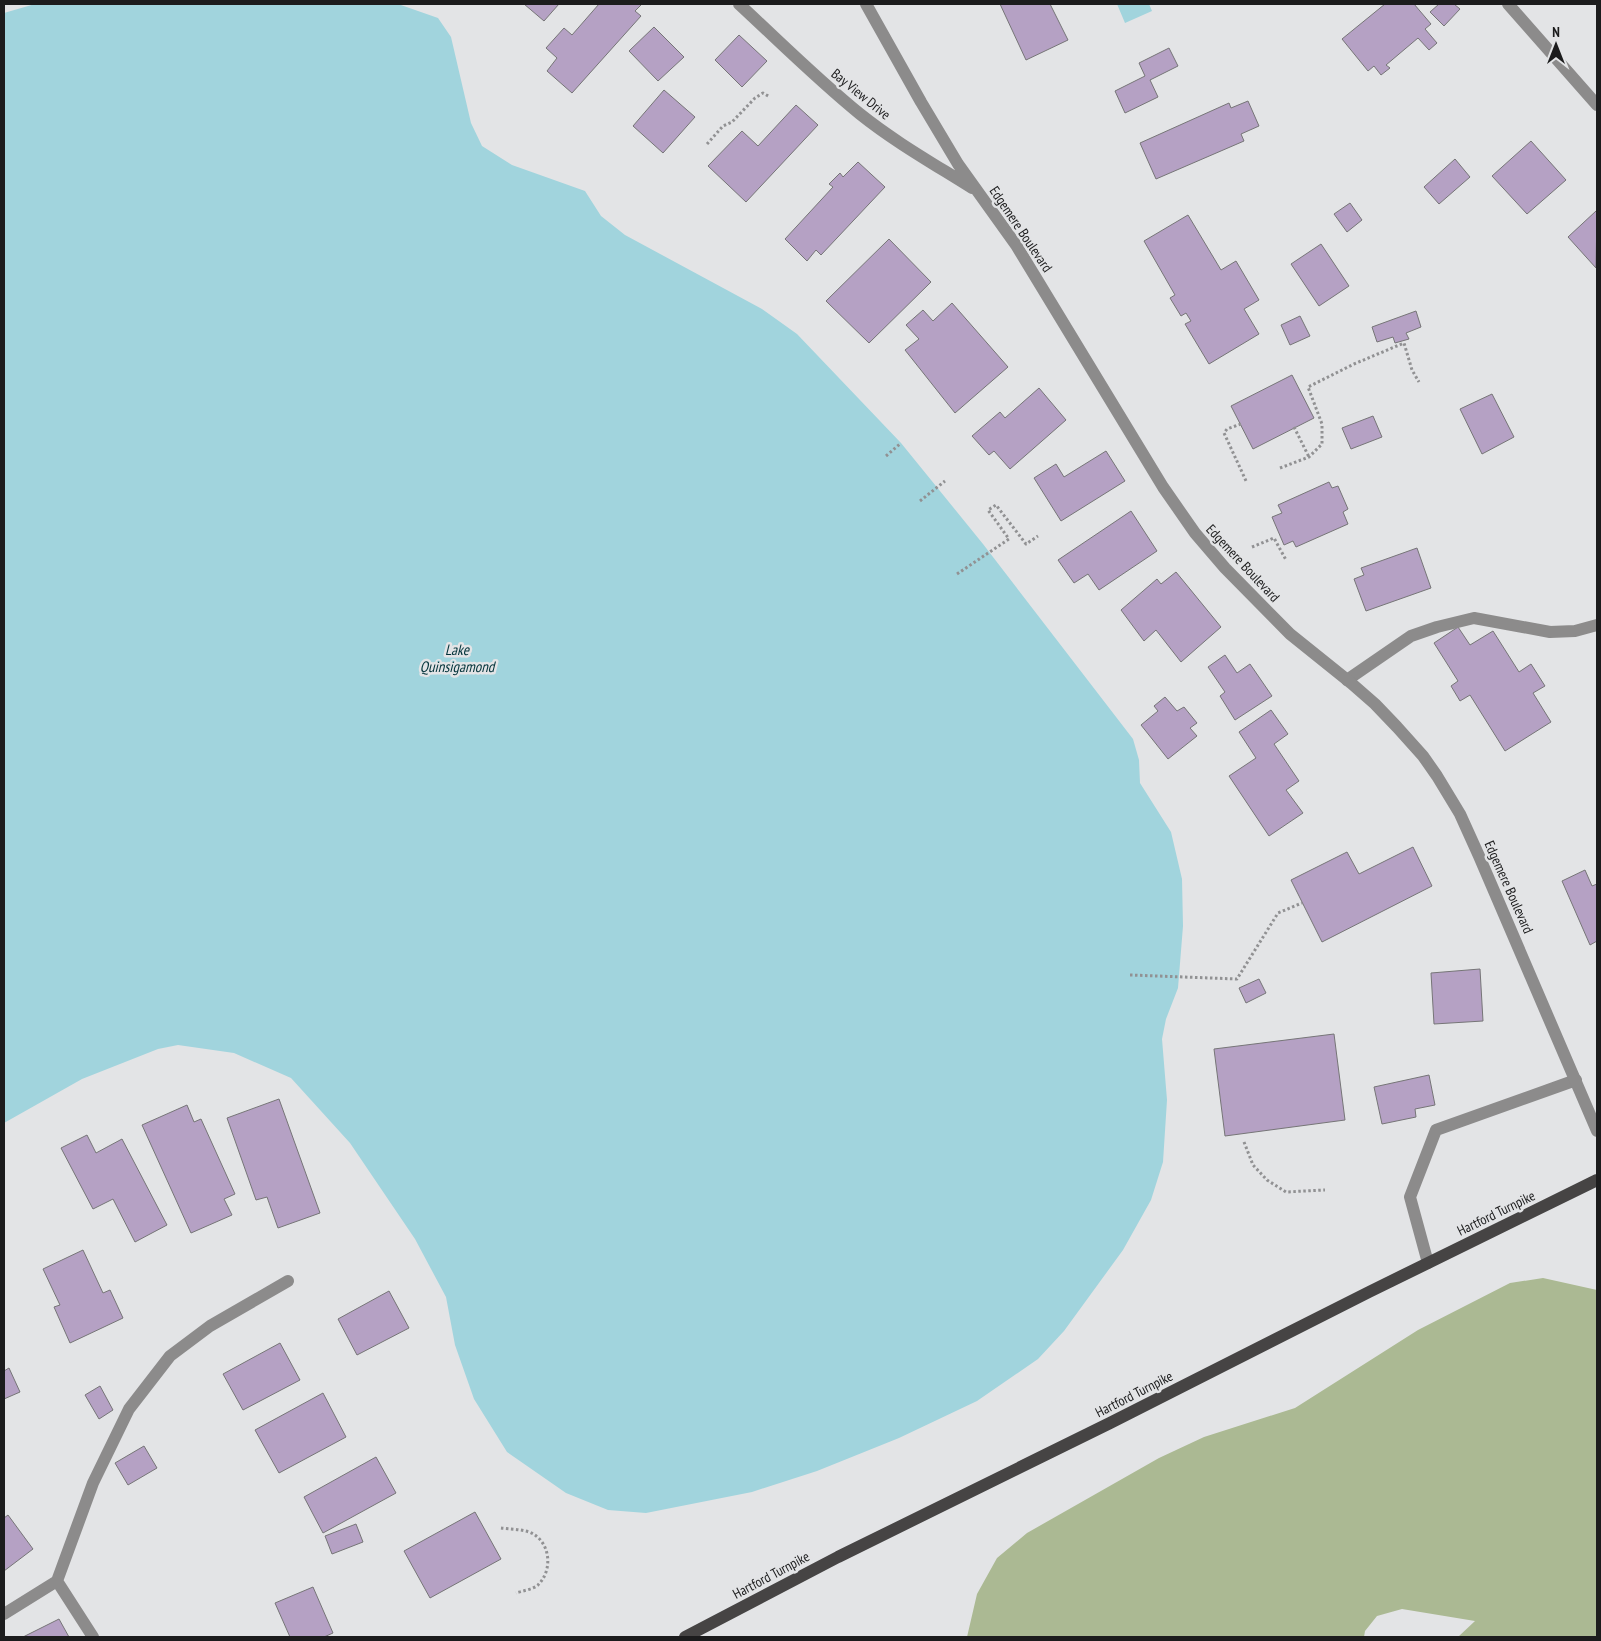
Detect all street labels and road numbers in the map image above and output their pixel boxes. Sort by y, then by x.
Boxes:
street label: Bay View Drive [828,65,895,124]
street label: Edgemere Boulevard [986,183,1056,275]
street label: Edgemere Boulevard [1202,520,1284,606]
street label: Edgemere Boulevard [1480,838,1538,936]
street label: Hartford Turnpike [1454,1186,1538,1240]
street label: Hartford Turnpike [1092,1367,1176,1421]
street label: Hartford Turnpike [729,1547,813,1603]

